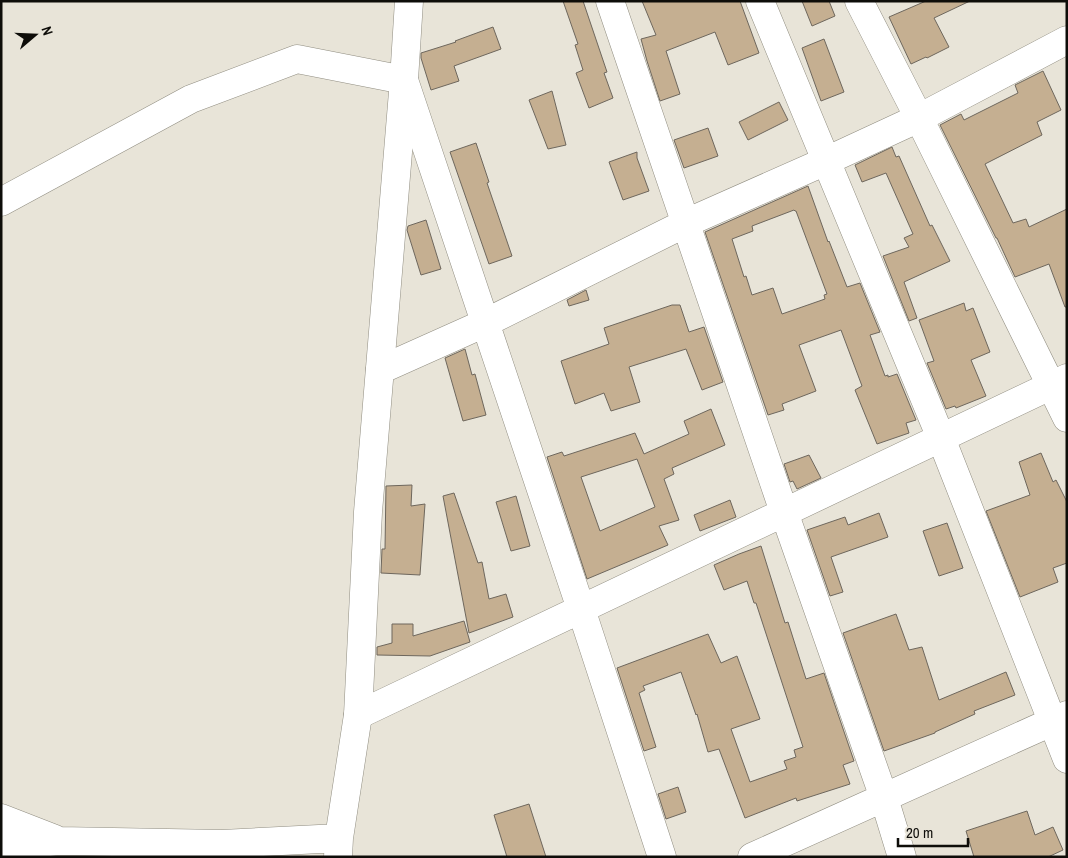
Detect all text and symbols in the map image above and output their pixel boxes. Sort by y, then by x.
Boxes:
north arrow [10,10,60,60]
text: N [37,24,57,38]
scale bar [898,816,968,848]
text: 20 m [906,822,933,843]

